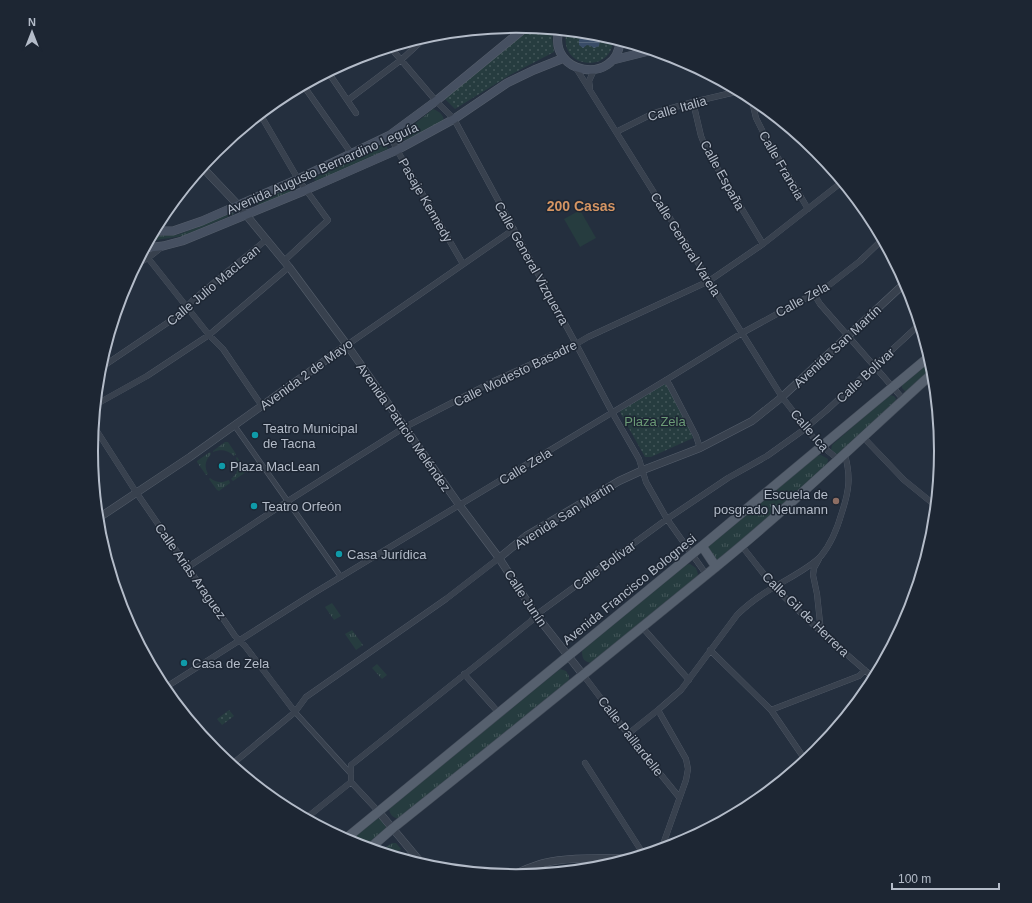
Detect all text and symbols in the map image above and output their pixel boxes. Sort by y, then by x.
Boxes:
north arrow [12,12,52,52]
text: N [28,16,36,28]
street label: Calle Italia [646,93,709,124]
street label: Avenida Augusto Bernardino Leguía [224,119,421,218]
street label: Calle Francia [756,128,808,203]
street label: Calle España [697,138,748,213]
street label: Pasaje Kennedy [395,155,456,245]
street label: Calle General Varela [647,190,724,300]
district label: 200 Casas [547,198,615,214]
street label: Calle General Vizquerra [491,199,572,328]
street label: Calle Julio MacLean [164,242,263,329]
street label: Calle Zela [773,278,832,320]
street label: Avenida San Martín [791,302,884,391]
street label: Avenida 2 de Mayo [257,336,356,413]
street label: Calle Modesto Basadre [451,337,579,410]
street label: Calle Bolívar [833,344,898,406]
street label: Avenida Patricio Meléndez [353,360,454,495]
street label: Calle Ica [787,406,832,455]
park label: Plaza Zela [624,414,686,429]
place label: Teatro Municipal de Tacna [263,421,358,451]
marker: Teatro Municipal de Tacna [250,430,260,440]
street label: Calle Zela [496,445,555,488]
place label: Plaza MacLean [230,459,320,474]
marker: Plaza MacLean [217,461,227,471]
street label: Avenida San Martín [512,479,617,552]
place label: Escuela de posgrado Neumann [714,487,828,517]
marker: Escuela de posgrado Neumann [831,496,841,506]
place label: Teatro Orfeón [262,499,342,514]
marker: Teatro Orfeón [249,501,259,511]
street label: Calle Arias Araguez [152,521,229,622]
street label: Avenida Francisco Bolognesi [560,531,699,648]
street label: Calle Bolívar [570,537,639,593]
place label: Casa Jurídica [347,547,427,562]
marker: Casa Jurídica [334,549,344,559]
street label: Calle Junín [501,567,550,629]
street label: Calle Gil de Herrera [759,569,853,660]
place label: Casa de Zela [192,656,270,671]
marker: Casa de Zela [179,658,189,668]
street label: Calle Paillardelle [595,694,666,779]
scale bar [892,865,999,891]
text: 100 m [898,872,931,886]

